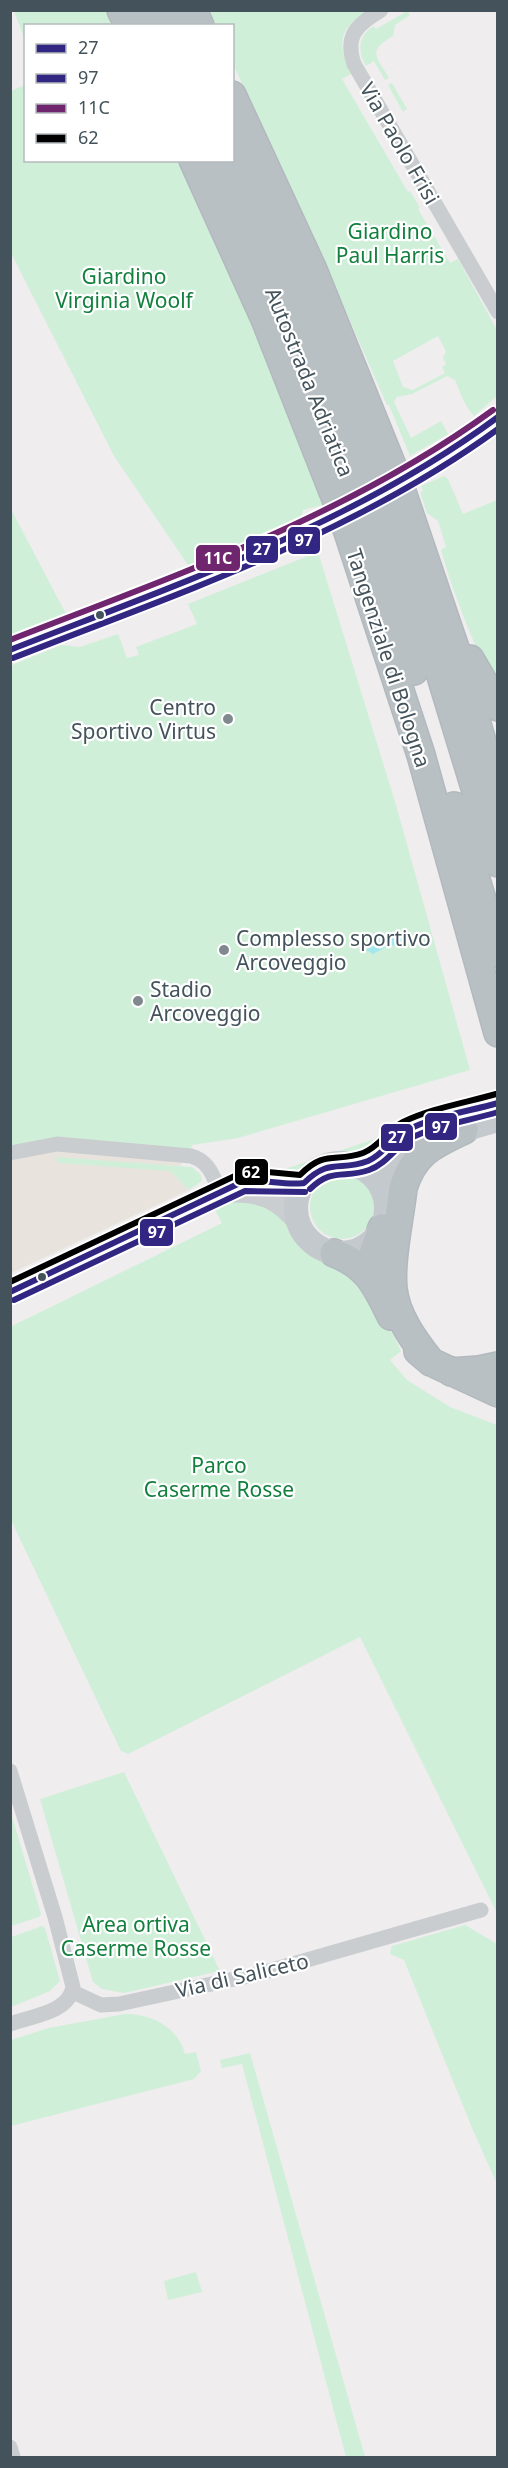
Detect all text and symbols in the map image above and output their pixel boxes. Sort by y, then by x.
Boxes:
legend [24,24,234,162]
text: 27 [78,35,99,59]
text: 97 [78,65,99,89]
street label: Via Paolo Frisi [354,77,446,209]
text: 11C [78,95,110,119]
text: 62 [78,125,99,149]
park label: Giardino Paul Harris [336,217,444,269]
park label: Giardino Virginia Woolf [55,262,195,314]
street label: Autostrada Adriatica [259,283,361,481]
line badge: 97 [287,526,321,555]
text: 97 [295,529,313,551]
line badge: 27 [245,535,279,564]
text: 27 [253,538,271,560]
line badge: 11C [195,544,241,572]
street label: Tangenziale di Bologna [340,545,438,771]
text: 11C [204,547,232,569]
unlabelled marker [94,609,106,621]
place label: Centro Sportivo Virtus [71,693,216,745]
marker: Centro Sportivo Virtus [221,712,235,726]
place label: Complesso sportivo Arcoveggio [236,924,431,976]
marker: Complesso sportivo Arcoveggio [217,943,231,957]
place label: Stadio Arcoveggio [150,975,261,1027]
marker: Stadio Arcoveggio [131,994,145,1008]
line badge: 97 [424,1112,458,1141]
text: 97 [432,1116,450,1138]
line badge: 27 [380,1123,414,1152]
text: 27 [388,1126,406,1148]
line badge: 62 [234,1158,269,1186]
text: 62 [242,1161,260,1183]
line badge: 97 [139,1218,174,1247]
text: 97 [148,1221,166,1243]
unlabelled marker [36,1271,48,1283]
park label: Parco Caserme Rosse [144,1451,294,1503]
park label: Area ortiva Caserme Rosse [61,1910,211,1962]
street label: Via di Saliceto [173,1946,311,2004]

